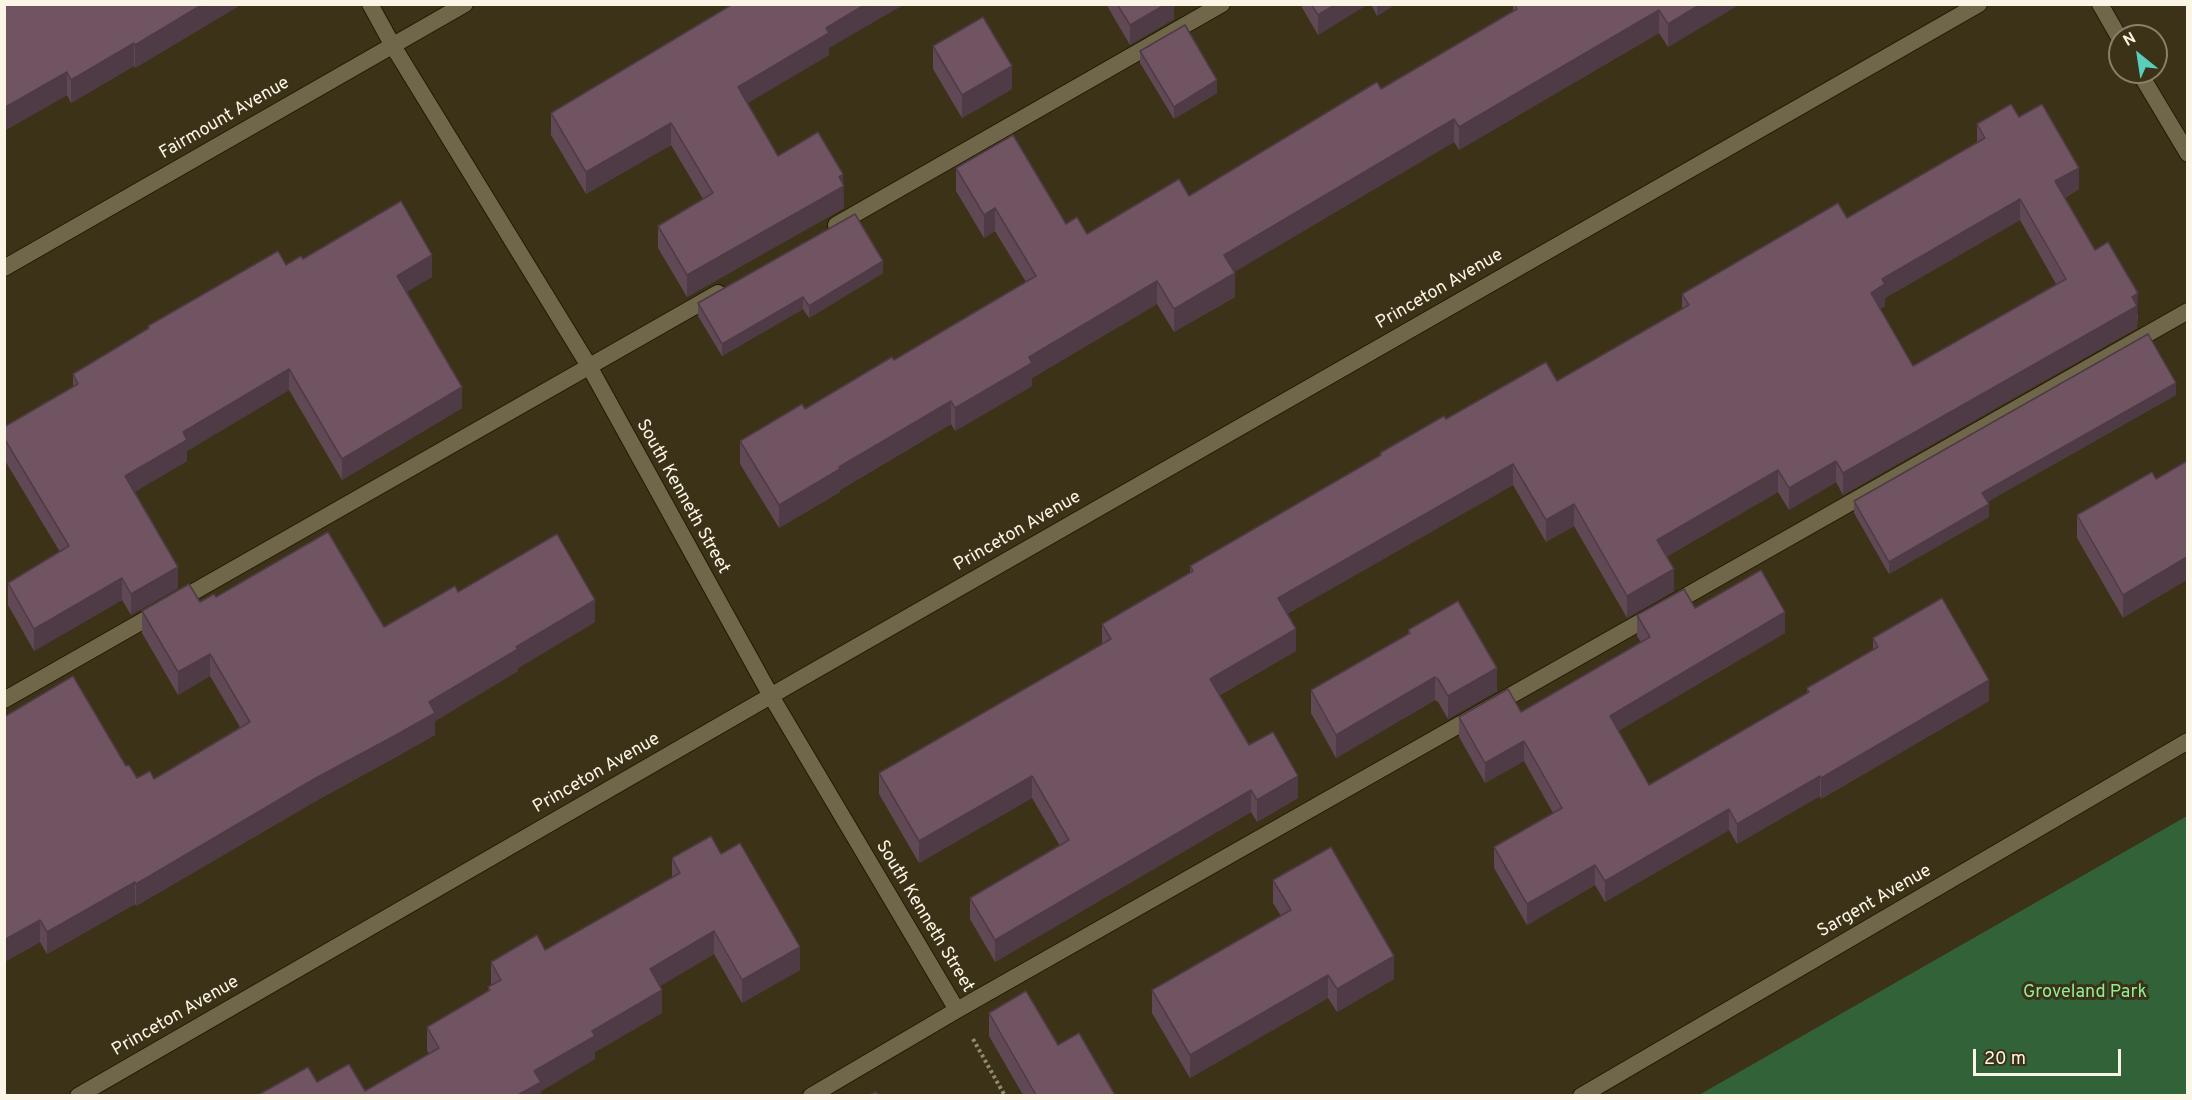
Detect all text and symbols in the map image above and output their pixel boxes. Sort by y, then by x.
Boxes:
north arrow [2108,24,2168,84]
text: N [2120,29,2140,52]
street label: Fairmount Avenue [156,73,294,165]
street label: Princeton Avenue [1373,245,1507,335]
street label: South Kenneth Street [631,416,733,578]
street label: Princeton Avenue [951,487,1085,577]
street label: Princeton Avenue [530,729,664,819]
street label: South Kenneth Street [870,837,978,997]
street label: Sargent Avenue [1814,861,1936,943]
street label: Princeton Avenue [109,972,243,1062]
park label: Groveland Park [2023,982,2147,1004]
scale bar [1976,1037,2124,1075]
text: 20 m [1984,1048,2026,1071]

